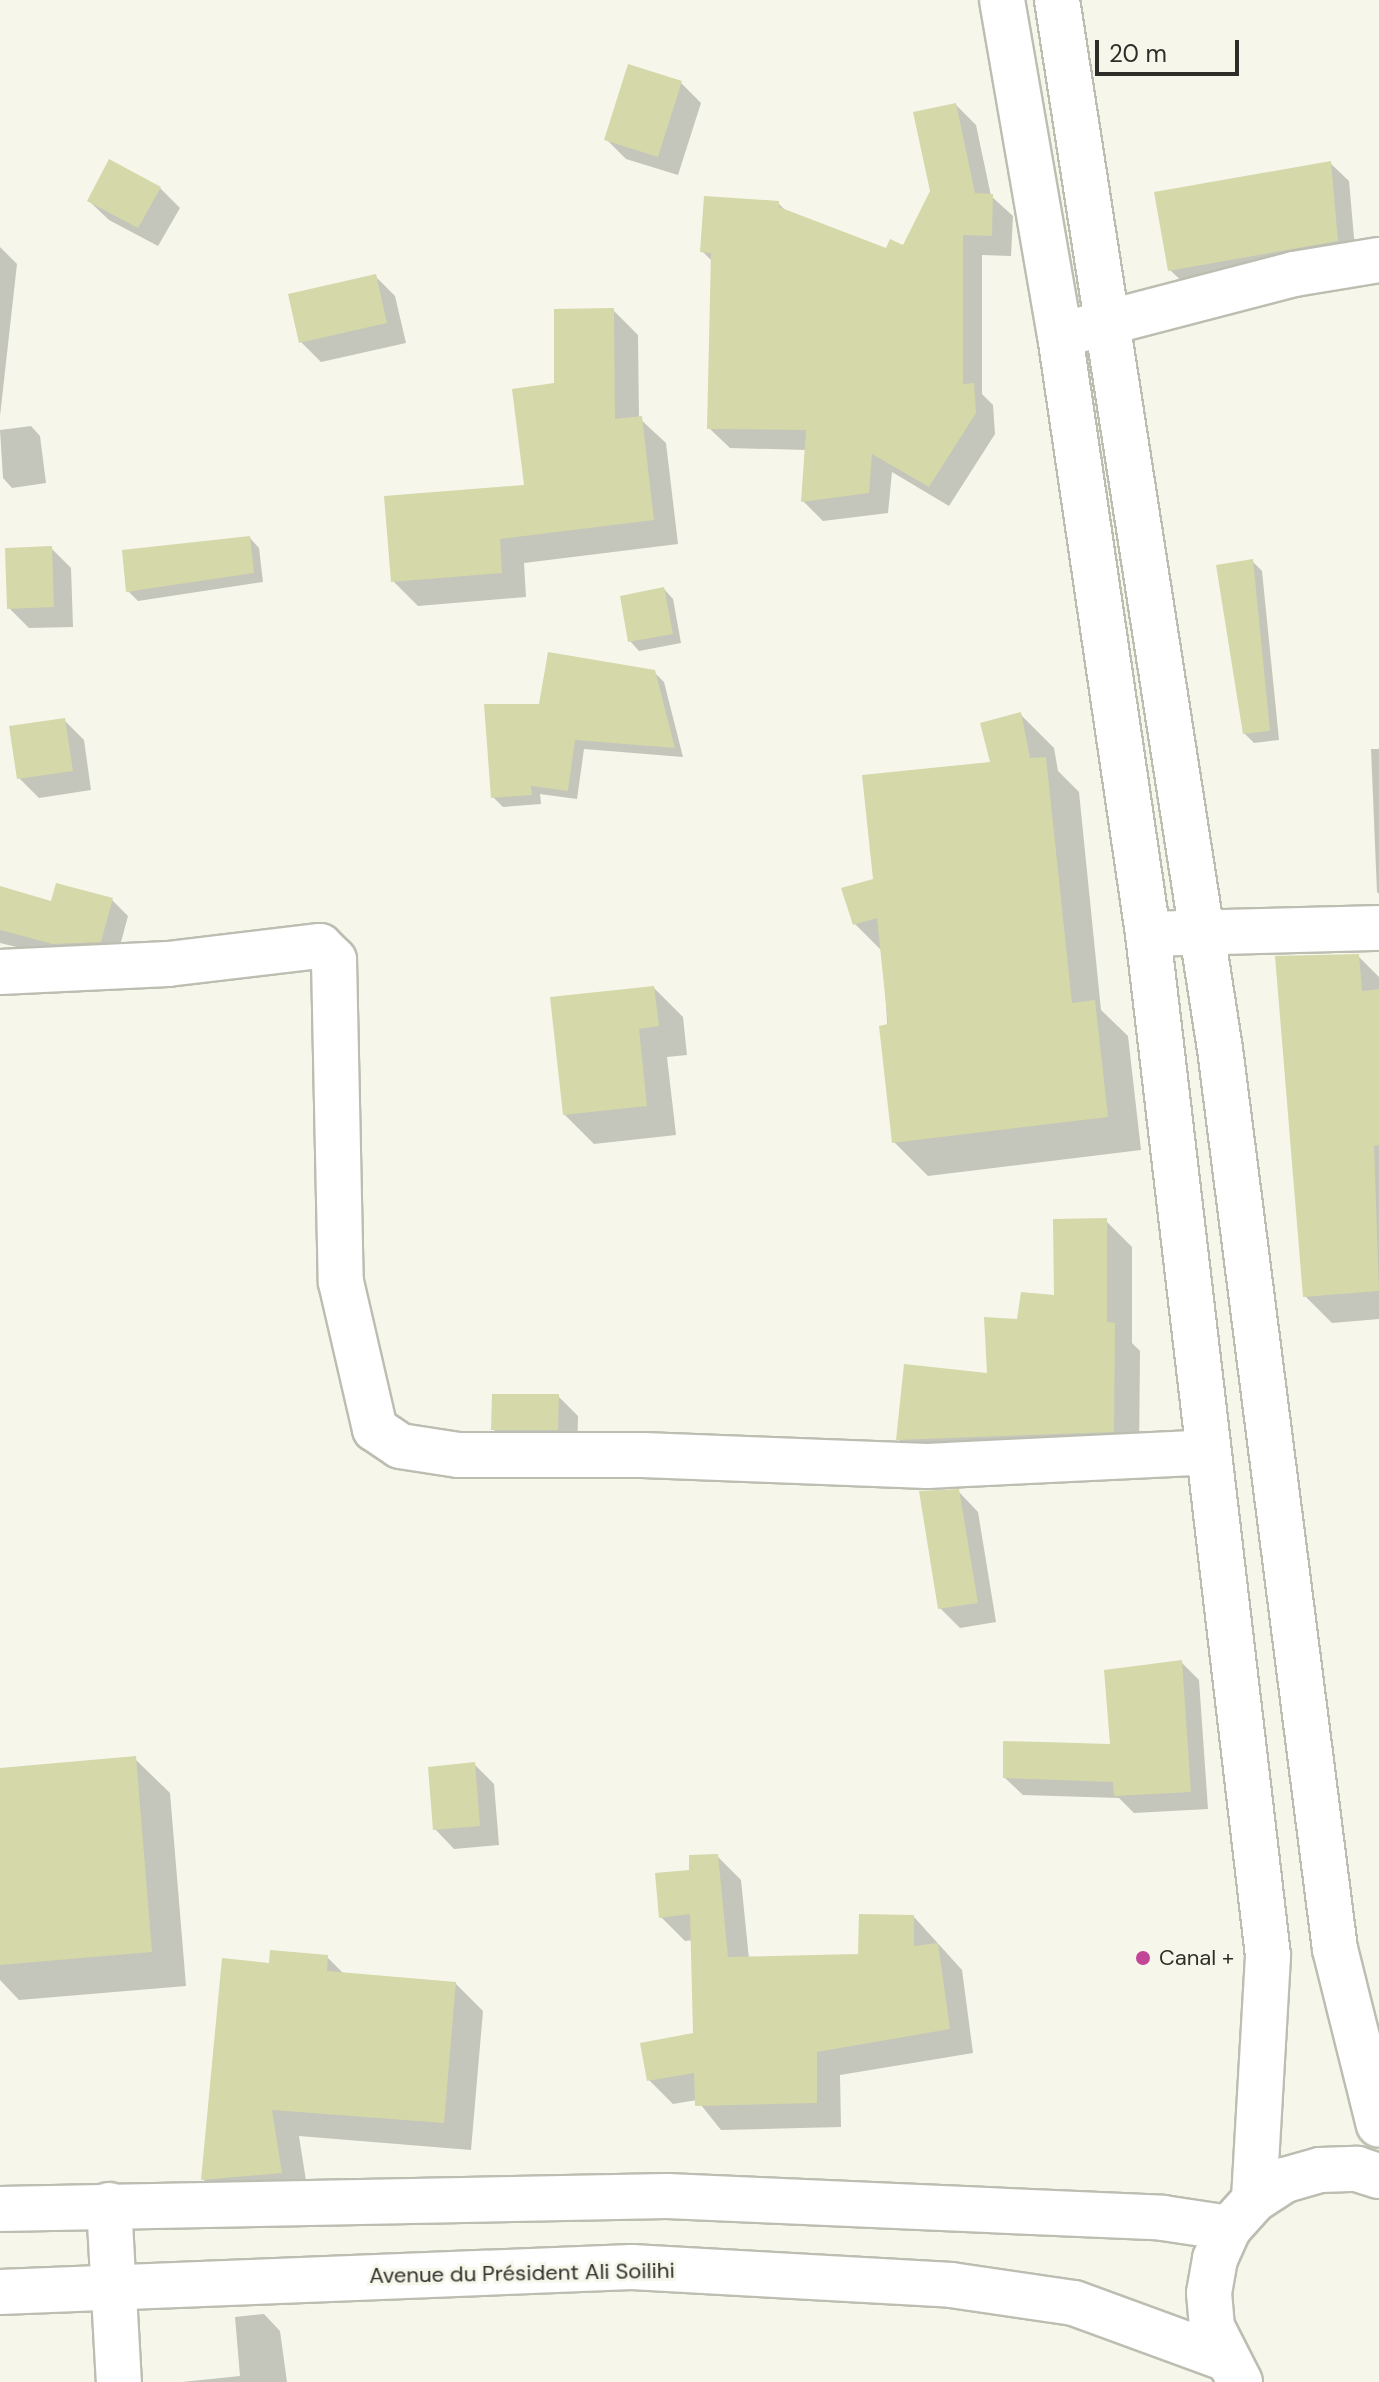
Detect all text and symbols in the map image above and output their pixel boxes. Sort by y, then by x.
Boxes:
scale bar [1099,24,1243,74]
text: 20 m [1109,38,1167,69]
place label: Canal + [1159,1945,1234,1971]
marker: Canal + [1134,1949,1152,1967]
street label: Avenue du Président Ali Soilihi [369,2257,675,2289]

